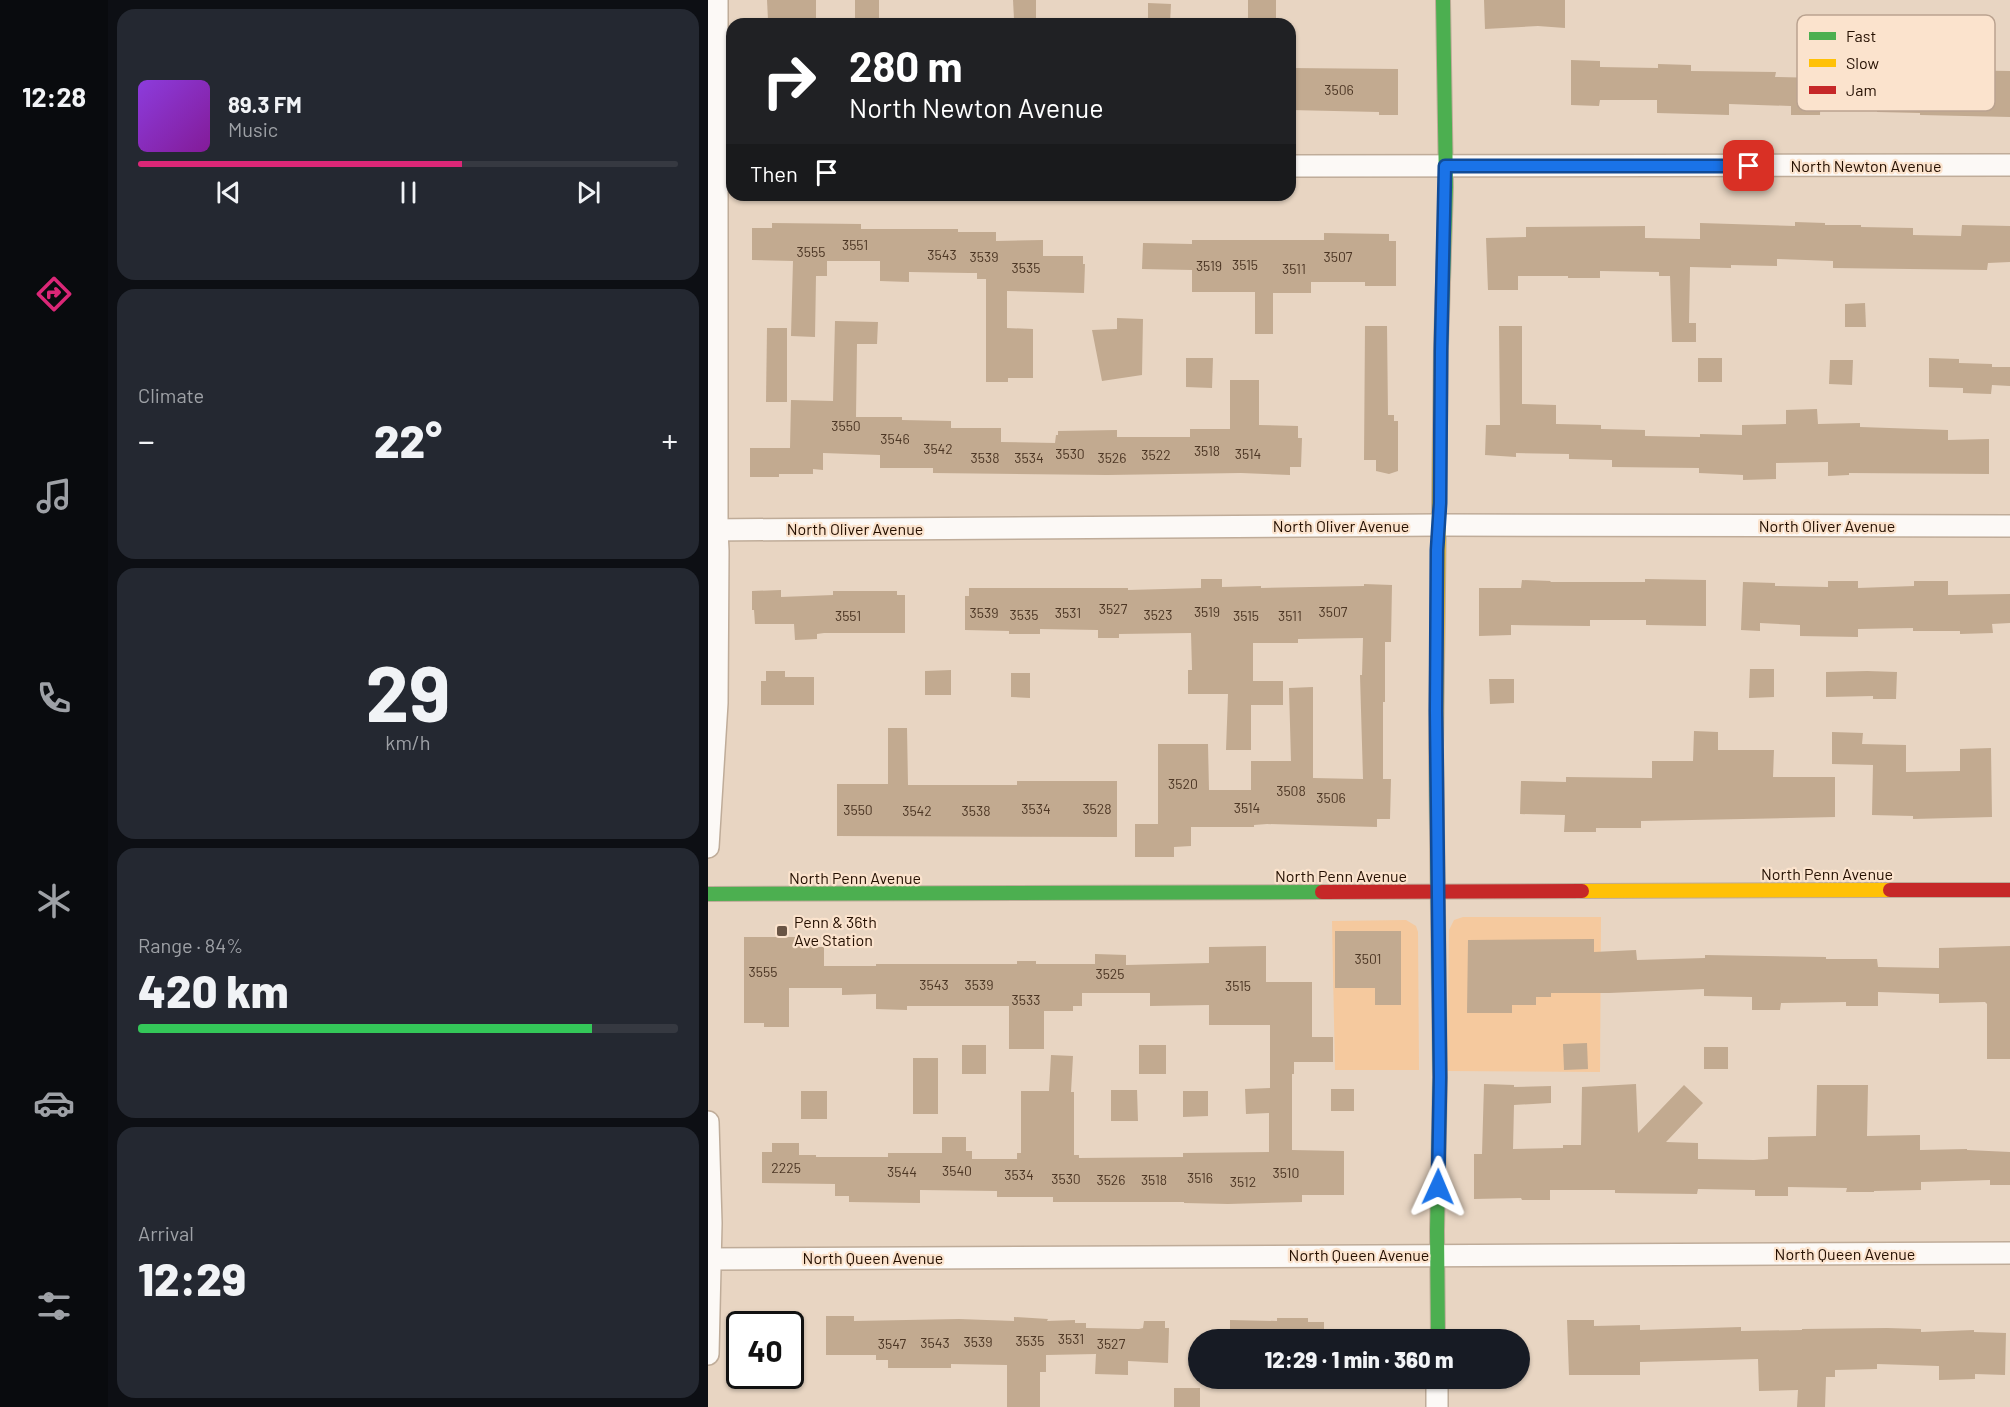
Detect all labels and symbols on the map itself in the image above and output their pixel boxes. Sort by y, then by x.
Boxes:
legend [1797,15,1995,111]
text: Fast [1846,26,1876,45]
text: Slow [1846,53,1879,72]
text: Jam [1846,80,1877,99]
house number: 3506 [1324,81,1354,98]
pin [1723,140,1774,191]
street label: North Newton Avenue [1791,156,1941,175]
house number: 3551 [842,236,868,253]
house number: 3555 [797,243,825,260]
house number: 3543 [927,246,957,263]
house number: 3539 [970,248,998,265]
house number: 3507 [1324,248,1353,265]
house number: 3515 [1232,256,1258,273]
house number: 3519 [1196,257,1222,274]
house number: 3535 [1012,259,1040,276]
house number: 3511 [1282,260,1306,277]
house number: 3550 [831,417,861,434]
house number: 3546 [880,430,910,447]
house number: 3542 [923,440,953,457]
house number: 3518 [1194,442,1220,459]
house number: 3530 [1055,445,1085,462]
house number: 3514 [1235,445,1261,462]
house number: 3522 [1141,446,1171,463]
house number: 3538 [971,449,999,466]
house number: 3534 [1014,449,1044,466]
house number: 3526 [1097,449,1127,466]
street label: North Oliver Avenue [1273,516,1409,535]
street label: North Oliver Avenue [1759,516,1895,535]
street label: North Oliver Avenue [787,519,923,538]
house number: 3527 [1099,600,1128,617]
house number: 3519 [1194,603,1220,620]
house number: 3507 [1319,603,1348,620]
house number: 3539 [970,604,998,621]
house number: 3531 [1055,604,1081,621]
house number: 3535 [1010,606,1038,623]
house number: 3523 [1143,606,1173,623]
house number: 3551 [835,607,861,624]
house number: 3515 [1233,607,1259,624]
house number: 3511 [1278,607,1302,624]
house number: 3520 [1168,775,1198,792]
house number: 3508 [1276,782,1306,799]
house number: 3506 [1316,789,1346,806]
house number: 3514 [1234,799,1260,816]
house number: 3534 [1021,800,1051,817]
house number: 3528 [1082,800,1112,817]
house number: 3550 [843,801,873,818]
house number: 3542 [902,802,932,819]
house number: 3538 [962,802,990,819]
street label: North Penn Avenue [1761,864,1893,883]
street label: North Penn Avenue [1275,866,1407,885]
street label: North Penn Avenue [789,868,921,887]
place label: Penn & 36th Ave Station [794,912,877,949]
marker: Penn & 36th Ave Station [775,924,789,938]
house number: 3501 [1355,950,1381,967]
house number: 3555 [749,963,777,980]
house number: 3525 [1095,965,1125,982]
house number: 3543 [919,976,949,993]
house number: 3539 [965,976,993,993]
house number: 3515 [1225,977,1251,994]
house number: 3533 [1012,991,1040,1008]
position arrow [1406,1155,1470,1219]
house number: 2225 [771,1159,801,1176]
house number: 3540 [942,1162,972,1179]
house number: 3544 [887,1163,917,1180]
house number: 3510 [1273,1164,1299,1181]
house number: 3534 [1004,1166,1034,1183]
house number: 3516 [1187,1169,1213,1186]
house number: 3530 [1051,1170,1081,1187]
house number: 3526 [1096,1171,1126,1188]
house number: 3518 [1141,1171,1167,1188]
house number: 3512 [1230,1173,1256,1190]
street label: North Queen Avenue [1775,1244,1915,1263]
street label: North Queen Avenue [1289,1245,1429,1264]
street label: North Queen Avenue [803,1248,943,1267]
speed limit sign: 40 [726,1311,804,1389]
house number: 3531 [1058,1330,1084,1347]
house number: 3535 [1016,1332,1044,1349]
house number: 3539 [964,1333,992,1350]
house number: 3543 [920,1334,950,1351]
house number: 3547 [878,1335,907,1352]
house number: 3527 [1097,1335,1126,1352]

